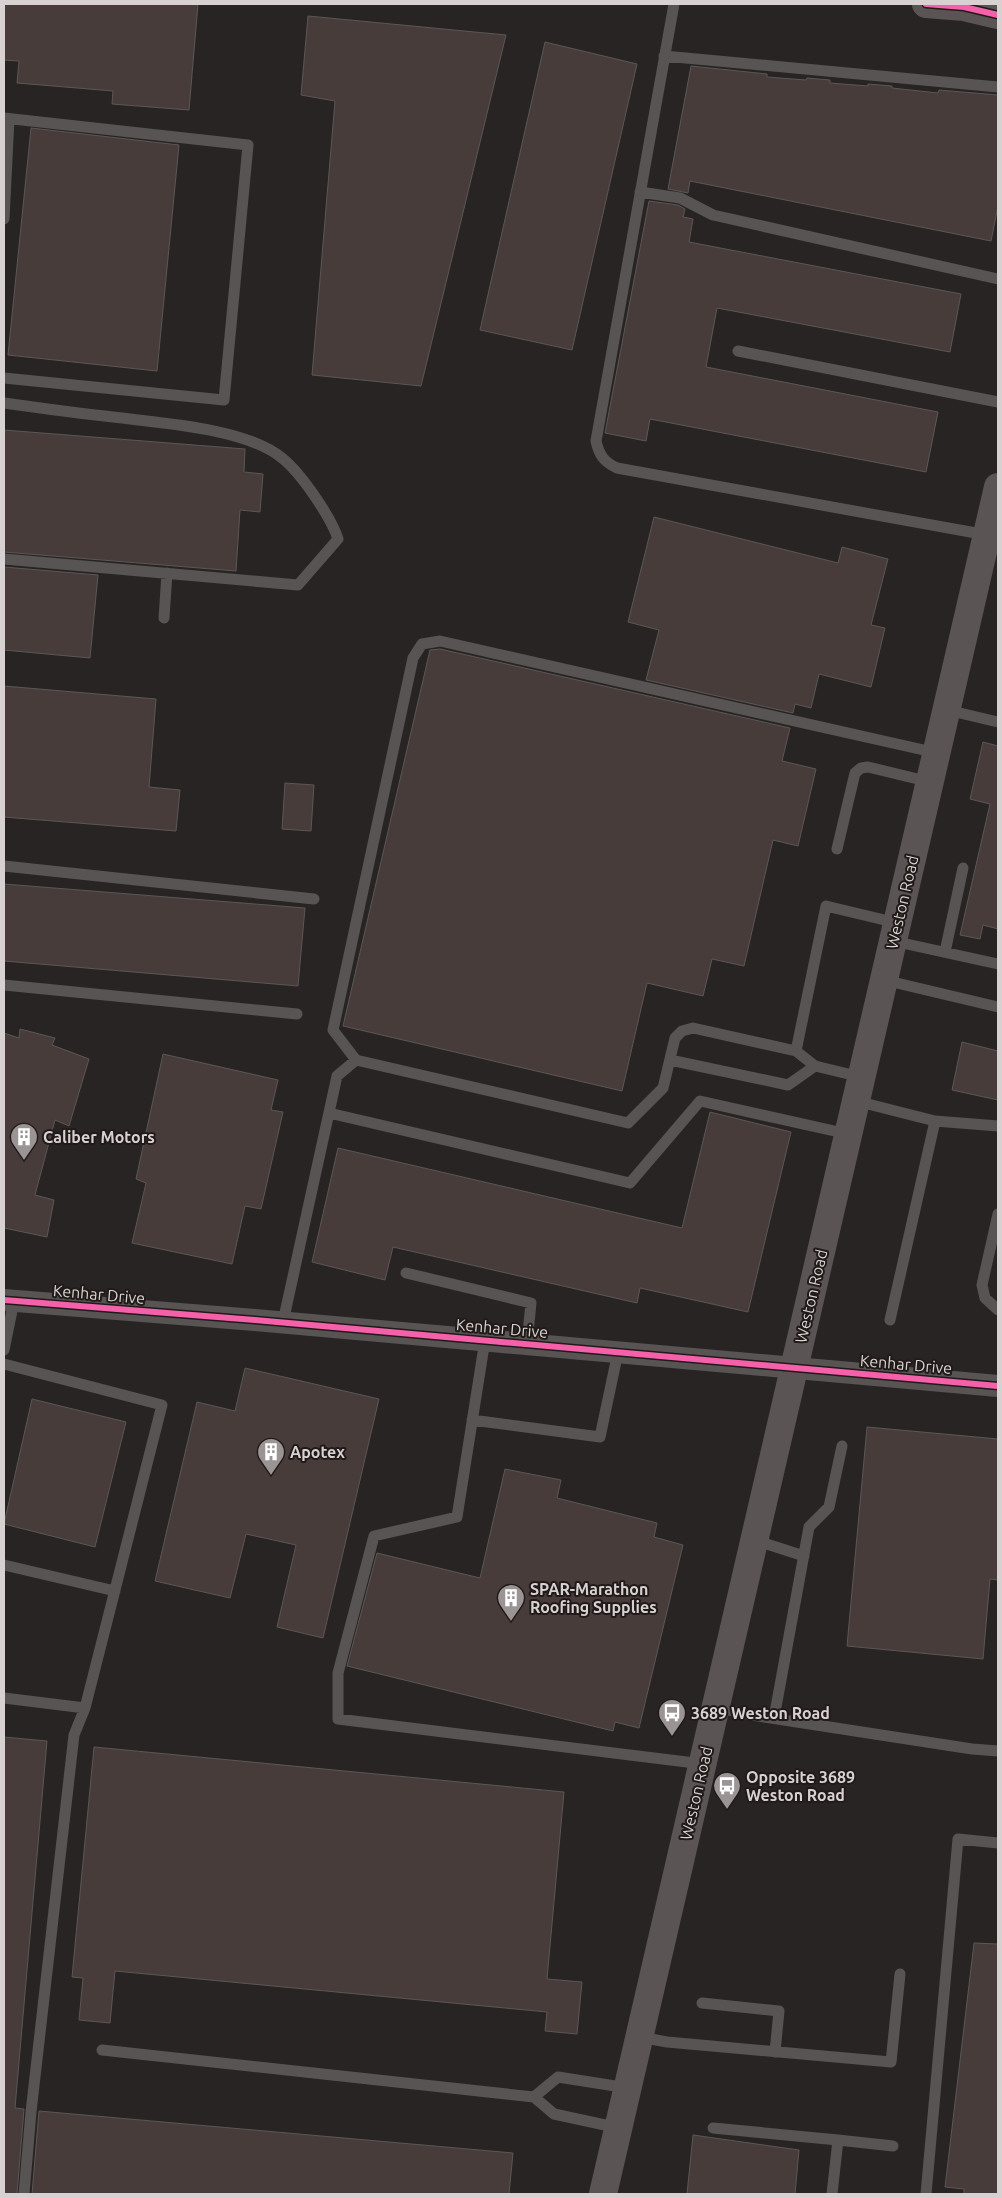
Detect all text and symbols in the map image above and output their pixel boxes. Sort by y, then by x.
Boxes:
street label: Weston Road [882,853,922,951]
building icon: Caliber Motors [9,1122,39,1161]
place label: Caliber Motors [43,1128,155,1146]
street label: Weston Road [791,1247,831,1345]
street label: Kenhar Drive [52,1281,146,1307]
street label: Kenhar Drive [455,1315,549,1341]
street label: Kenhar Drive [859,1351,953,1377]
building icon: Apotex [256,1437,286,1476]
place label: Apotex [290,1443,345,1461]
place label: SPAR-Marathon Roofing Supplies [530,1580,657,1616]
building icon: SPAR-Marathon Roofing Supplies [496,1583,526,1622]
bus stop icon: 3689 Weston Road [657,1698,687,1737]
place label: 3689 Weston Road [691,1704,830,1722]
street label: Weston Road [676,1744,716,1842]
place label: Opposite 3689 Weston Road [746,1768,855,1804]
bus stop icon: Opposite 3689 Weston Road [712,1771,742,1810]

